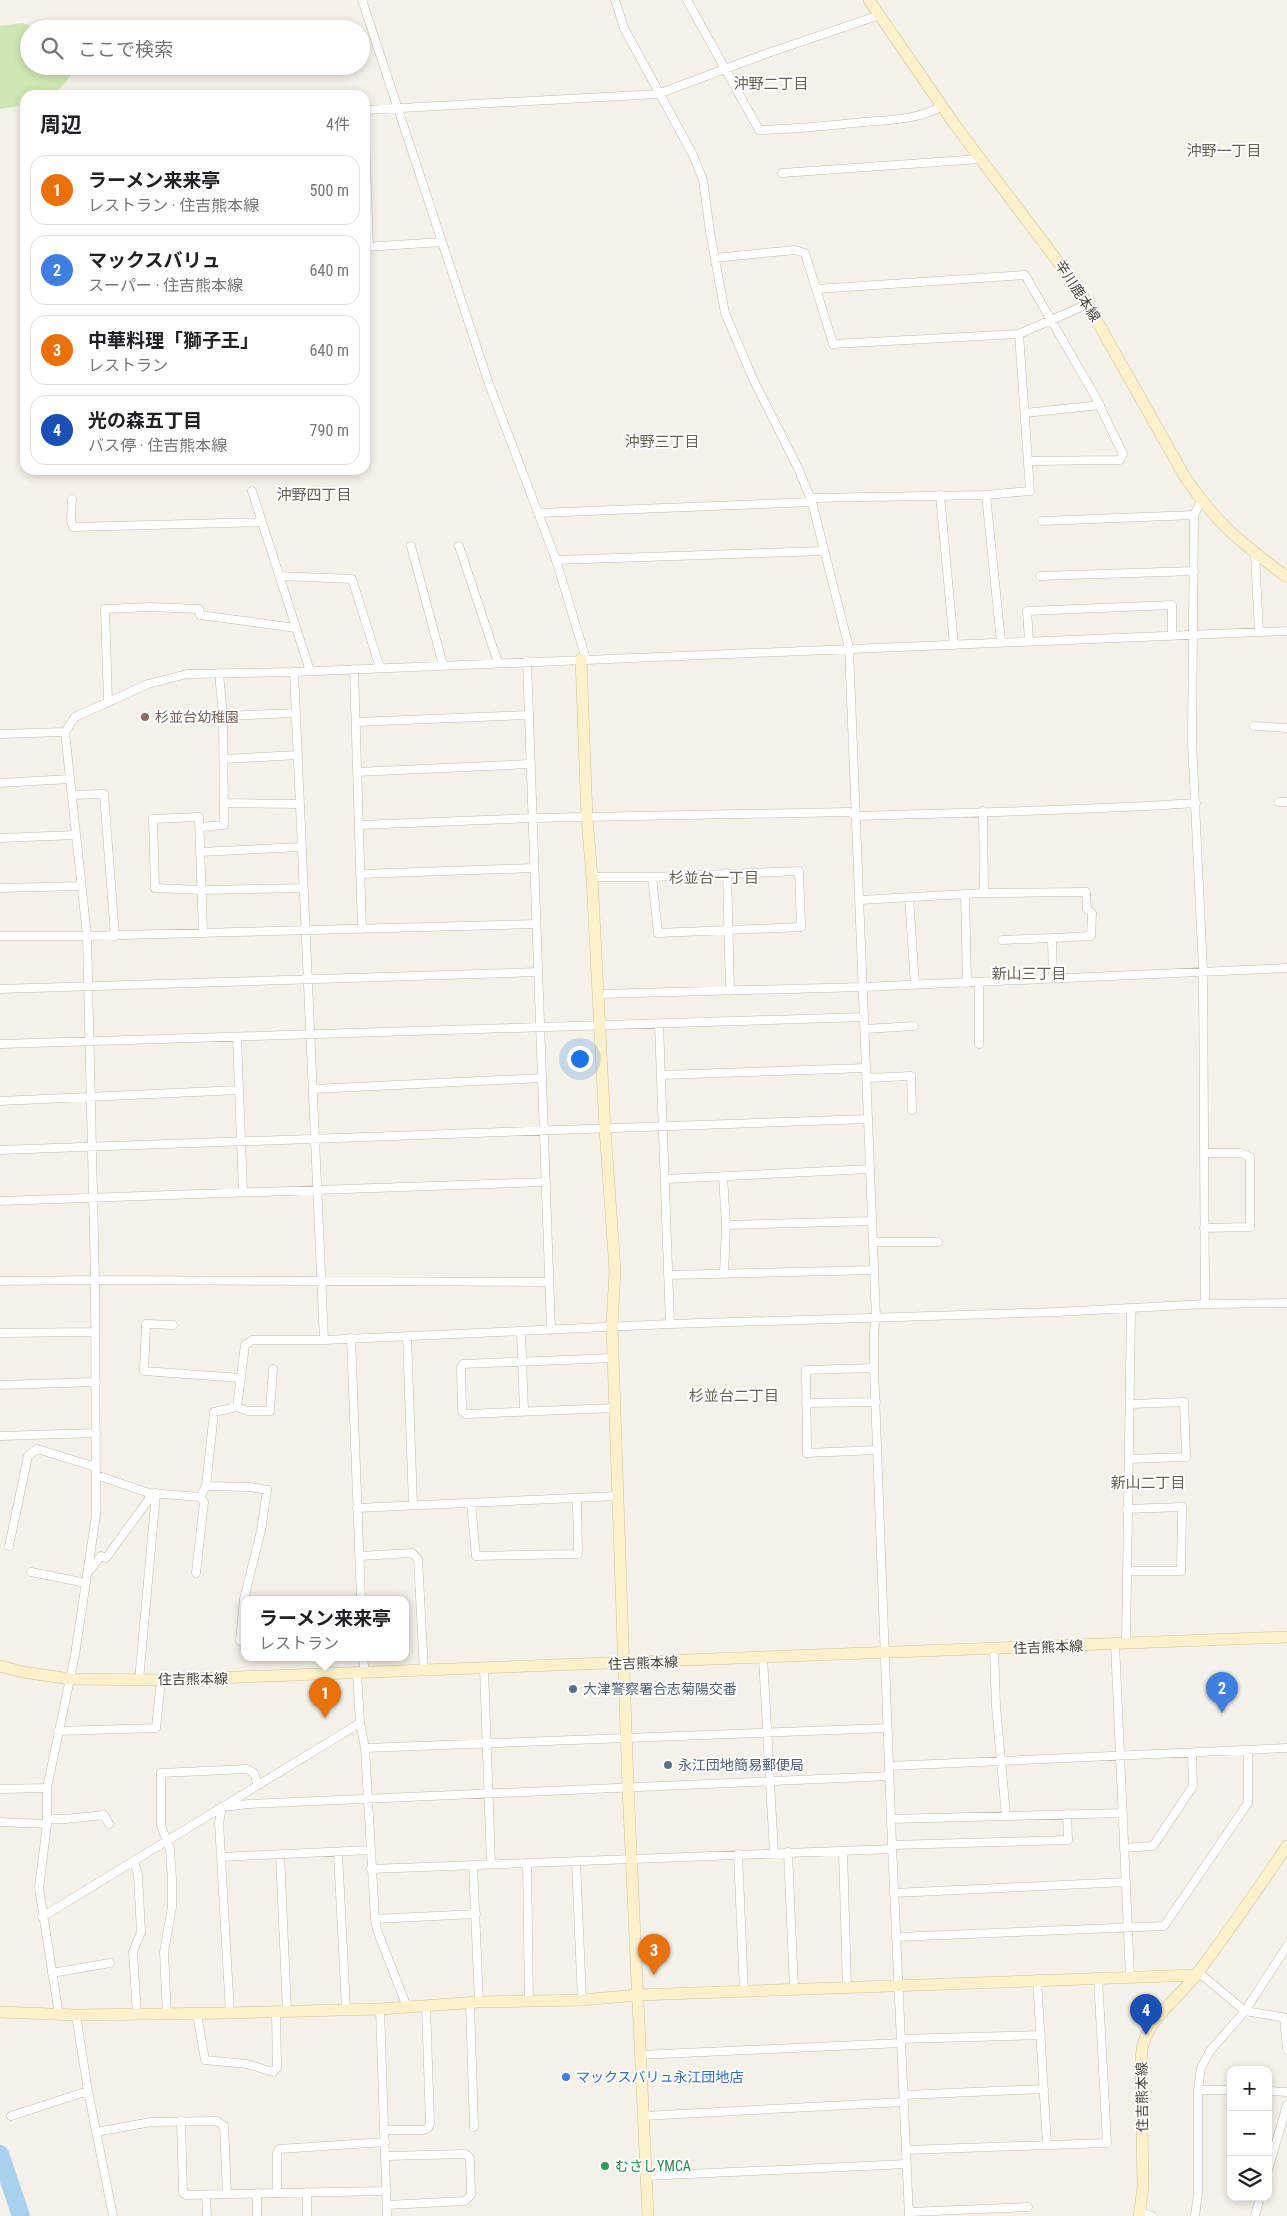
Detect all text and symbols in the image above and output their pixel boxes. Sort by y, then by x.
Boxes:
search box [20,20,370,75]
icon: search [38,34,66,62]
text: ここで検索 [78,38,173,61]
district label: 沖野二丁目 [733,75,809,93]
text: 周辺 [40,113,82,137]
text: 4件 [326,115,350,134]
district label: 沖野一丁目 [1186,142,1262,160]
text: ラーメン来来亭 [88,169,220,192]
text: 1 [53,181,61,200]
text: 500 m [310,181,349,200]
text: レストラン · 住吉熊本線 [88,196,259,215]
text: マックスバリュ [88,249,220,272]
street label: 辛川鹿本線 [1052,257,1104,325]
text: 2 [53,261,61,280]
text: 640 m [310,261,349,280]
text: スーパー · 住吉熊本線 [88,276,243,295]
text: 中華料理「獅子王」 [88,329,259,352]
text: 3 [53,341,61,360]
text: 640 m [310,341,349,360]
text: レストラン [88,356,168,375]
text: 光の森五丁目 [88,409,202,432]
text: 4 [53,421,61,440]
text: 790 m [310,421,349,440]
district label: 沖野三丁目 [624,433,700,451]
text: バス停 · 住吉熊本線 [88,436,227,455]
district label: 沖野四丁目 [276,486,352,504]
place label: 杉並台幼稚園 [155,709,239,725]
marker: 杉並台幼稚園 [139,711,151,723]
district label: 杉並台一丁目 [669,869,759,887]
district label: 新山三丁目 [991,965,1067,983]
your location [567,1046,593,1072]
district label: 杉並台二丁目 [689,1387,779,1405]
district label: 新山二丁目 [1110,1474,1186,1492]
popup [241,1596,409,1661]
text: ラーメン来来亭 [259,1607,391,1630]
text: レストラン [259,1634,339,1653]
street label: 住吉熊本線 [1013,1638,1083,1656]
street label: 住吉熊本線 [608,1654,678,1672]
street label: 住吉熊本線 [158,1670,228,1688]
pin: 2 [1206,1672,1238,1713]
pin: 1 [309,1677,341,1718]
place label: 大津警察署合志菊陽交番 [583,1681,737,1697]
marker: 大津警察署合志菊陽交番 [567,1683,579,1695]
place label: 永江団地簡易郵便局 [678,1757,804,1773]
marker: 永江団地簡易郵便局 [662,1759,674,1771]
pin: 3 [638,1934,670,1975]
pin: 4 [1130,1994,1162,2035]
street label: 住吉熊本線 [1133,2062,1151,2132]
map controls [1227,2066,1272,2201]
button: + [1227,2066,1272,2111]
place label: マックスバリュ永江団地店 [576,2069,744,2085]
marker: マックスバリュ永江団地店 [560,2071,572,2083]
button: − [1227,2111,1272,2156]
button: layers [1227,2156,1272,2201]
place label: むさしYMCA [615,2158,691,2174]
marker: むさしYMCA [599,2160,611,2172]

